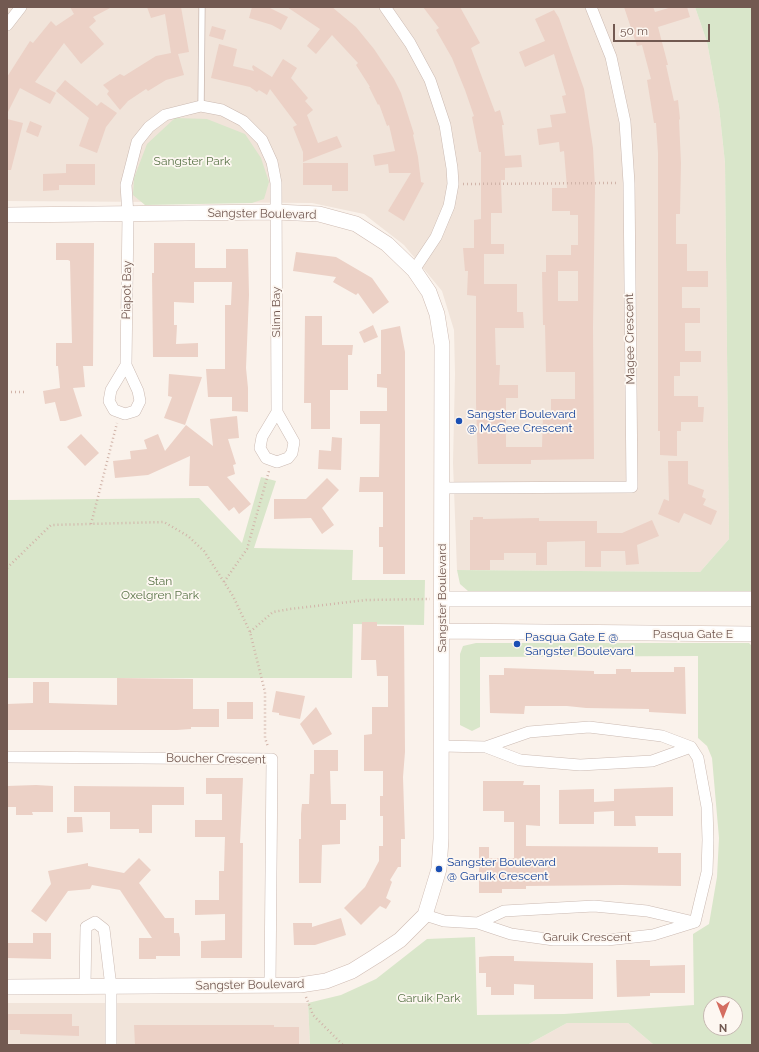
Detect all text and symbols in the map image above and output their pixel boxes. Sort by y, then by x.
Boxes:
scale bar [615,16,712,42]
text: 50 m [620,24,648,38]
park label: Sangster Park [154,154,230,168]
street label: Sangster Boulevard [207,206,317,222]
street label: Piapot Bay [119,260,135,320]
street label: Slinn Bay [269,286,283,338]
street label: Magee Crescent [622,293,638,385]
place label: Sangster Boulevard @ McGee Crescent [467,407,576,435]
marker: Sangster Boulevard @ McGee Crescent [454,416,464,426]
street label: Sangster Boulevard [435,544,449,652]
park label: Stan Oxelgren Park [121,574,199,602]
street label: Pasqua Gate E [653,627,733,641]
place label: Pasqua Gate E @ Sangster Boulevard [525,630,634,658]
marker: Pasqua Gate E @ Sangster Boulevard [512,639,522,649]
street label: Boucher Crescent [166,751,266,767]
place label: Sangster Boulevard @ Garuik Crescent [447,855,556,883]
marker: Sangster Boulevard @ Garuik Crescent [434,864,444,874]
street label: Garuik Crescent [543,930,631,944]
street label: Sangster Boulevard [195,977,305,993]
park label: Garuik Park [397,991,461,1005]
north arrow [703,996,743,1036]
text: N [719,1021,727,1034]

